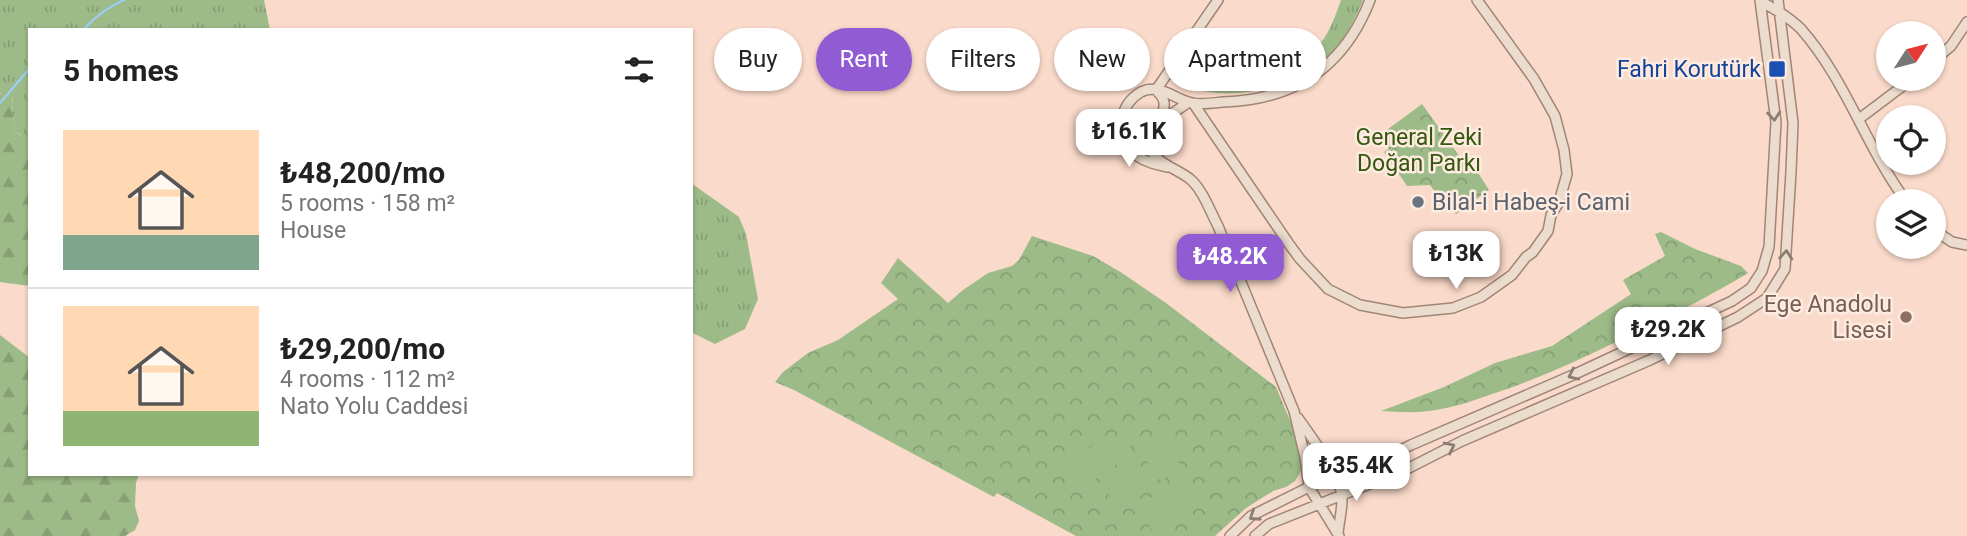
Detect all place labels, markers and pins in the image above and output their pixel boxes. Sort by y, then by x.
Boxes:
place label: Fahri Korutürk [1617,56,1761,83]
marker: Fahri Korutürk [1767,59,1787,79]
pin: ₺16.1K [1072,110,1186,169]
place label: Bilal-i Habeş-i Cami [1432,189,1630,216]
marker: Bilal-i Habeş-i Cami [1410,194,1426,210]
pin: ₺13K [1415,232,1497,291]
pin: ₺48.2K [1173,234,1287,294]
place label: Ege Anadolu Lisesi [1764,291,1892,344]
pin: ₺29.2K [1611,308,1725,367]
marker: Ege Anadolu Lisesi [1898,309,1914,325]
pin: ₺35.4K [1299,444,1413,503]

